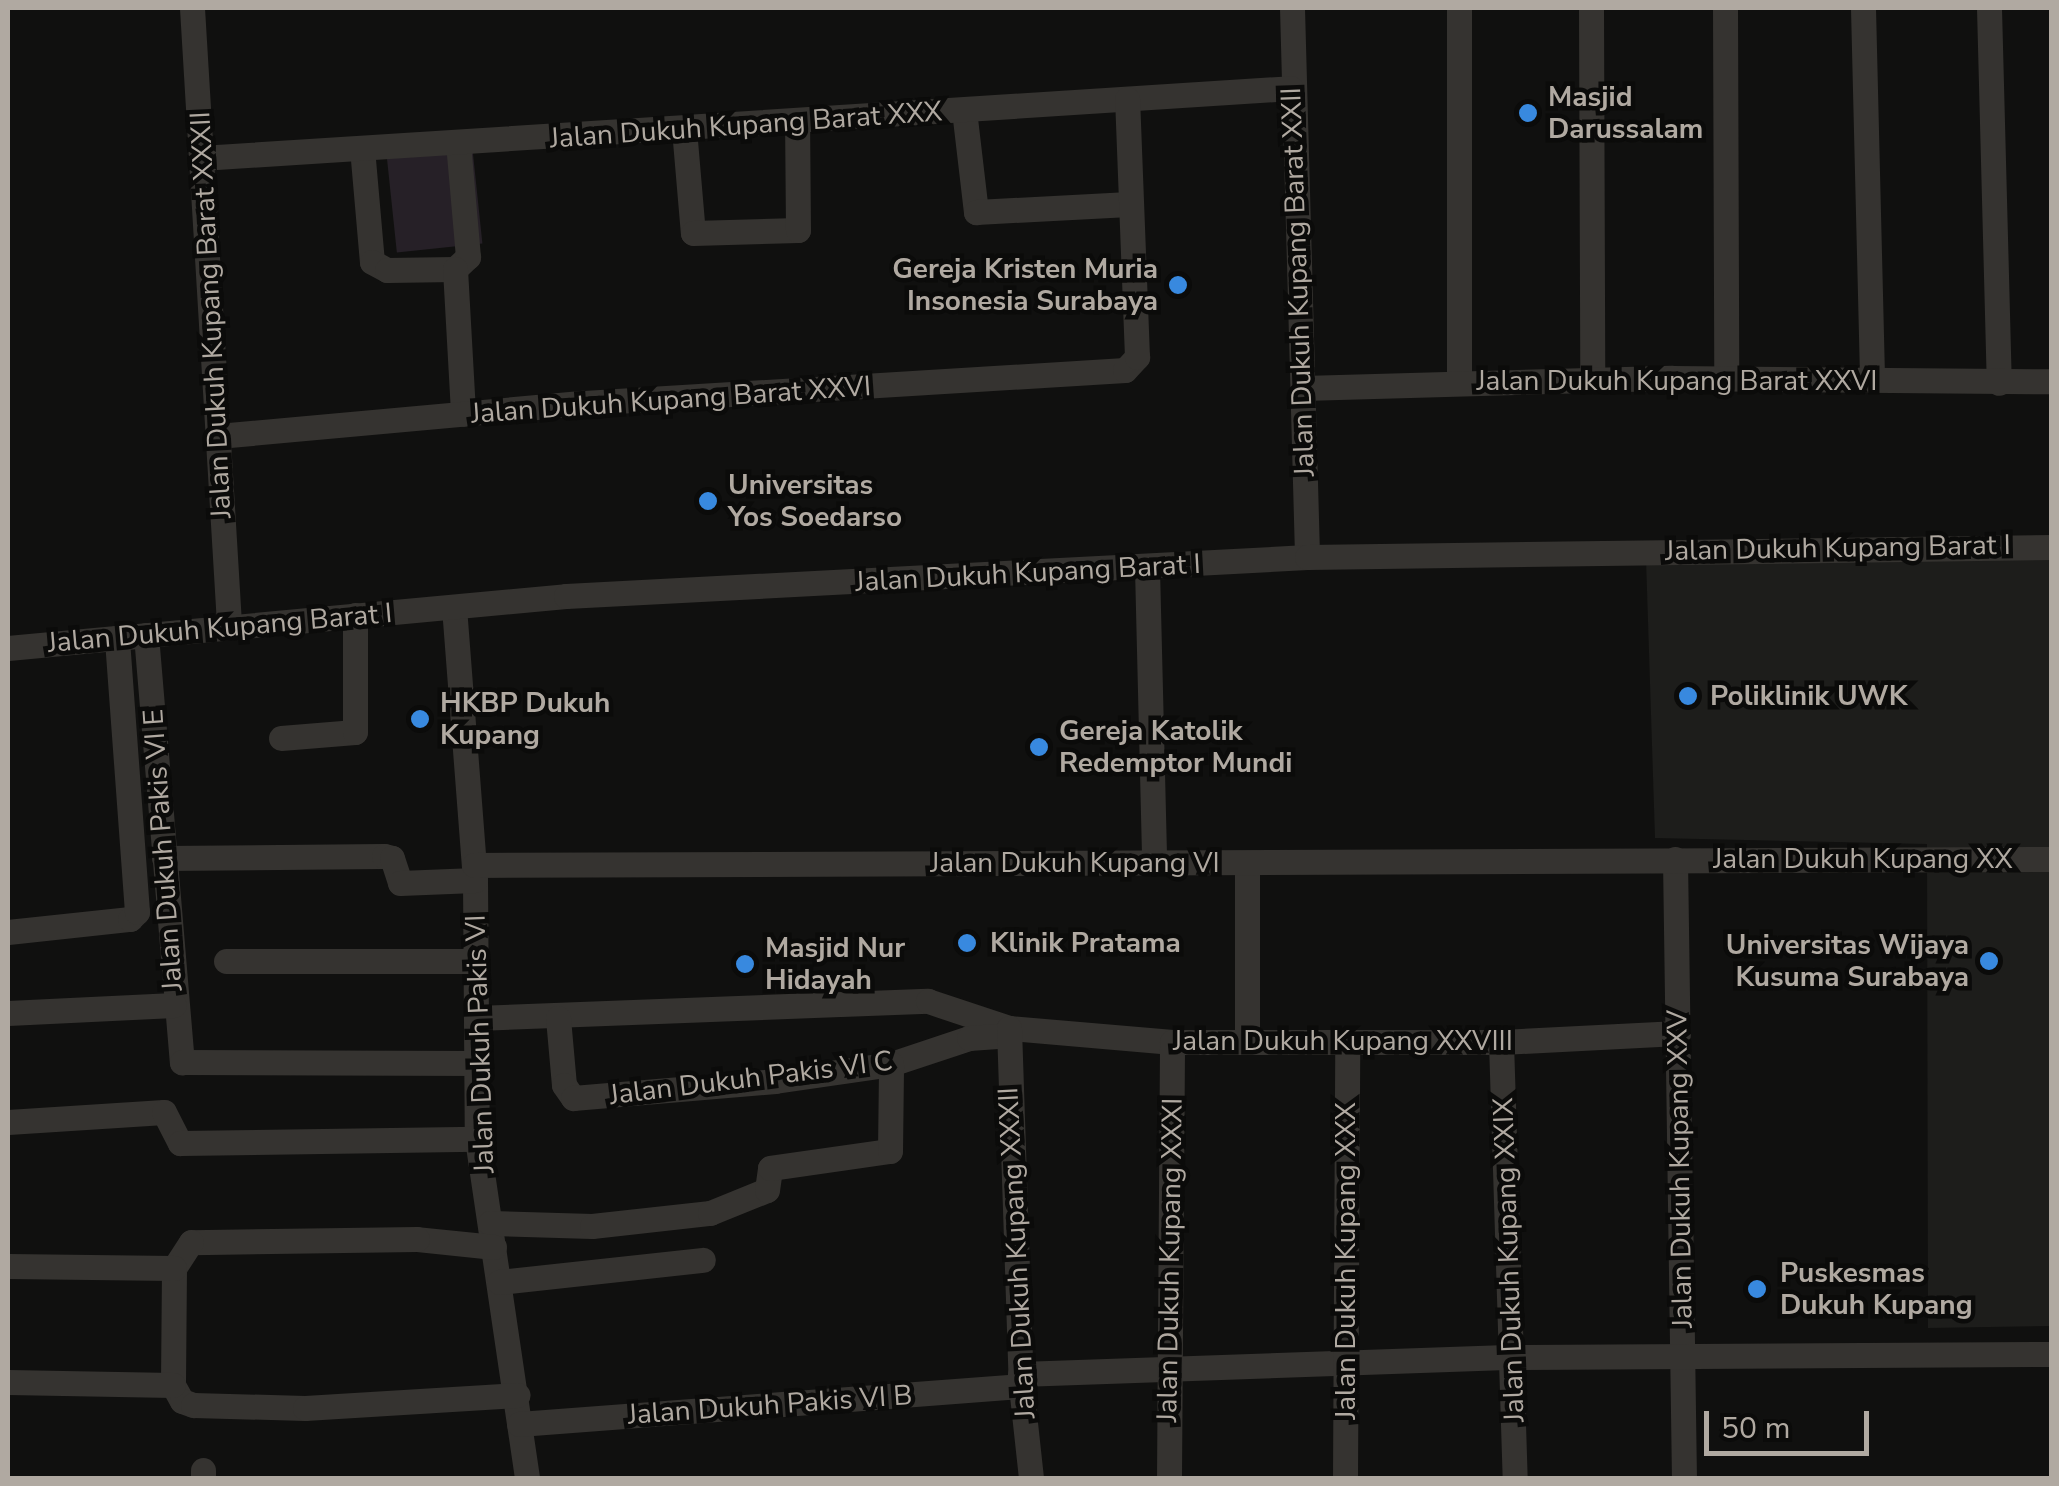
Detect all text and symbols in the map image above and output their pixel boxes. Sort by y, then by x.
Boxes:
place label: Masjid Darussalam [1548,80,1703,146]
street label: Jalan Dukuh Kupang Barat XXII [1274,87,1322,477]
street label: Jalan Dukuh Kupang Barat XXX [549,95,943,155]
marker: Masjid Darussalam [1517,102,1539,124]
street label: Jalan Dukuh Kupang Barat XXXII [184,111,238,519]
place label: Gereja Kristen Muria Insonesia Surabaya [892,252,1158,318]
marker: Gereja Kristen Muria Insonesia Surabaya [1167,274,1189,296]
street label: Jalan Dukuh Kupang Barat XXVI [1477,364,1877,398]
street label: Jalan Dukuh Kupang Barat XXVI [470,369,872,431]
place label: Universitas Yos Soedarso [728,468,902,534]
marker: Universitas Yos Soedarso [697,490,719,512]
street label: Jalan Dukuh Kupang Barat I [1665,528,2011,568]
street label: Jalan Dukuh Kupang Barat I [855,547,1201,599]
street label: Jalan Dukuh Kupang Barat I [46,596,394,660]
place label: Poliklinik UWK [1710,679,1907,713]
marker: Poliklinik UWK [1675,683,1701,709]
place label: HKBP Dukuh Kupang [440,686,610,752]
street label: Jalan Dukuh Pakis VI E [136,708,190,992]
marker: HKBP Dukuh Kupang [409,708,431,730]
place label: Gereja Katolik Redemptor Mundi [1059,714,1292,780]
marker: Gereja Katolik Redemptor Mundi [1028,736,1050,758]
street label: Jalan Dukuh Kupang XX [1713,842,2013,876]
street label: Jalan Dukuh Kupang VI [930,846,1220,880]
street label: Jalan Dukuh Pakis VI [459,914,501,1174]
place label: Klinik Pratama [990,926,1181,960]
place label: Universitas Wijaya Kusuma Surabaya [1726,928,1969,994]
marker: Klinik Pratama [954,930,980,956]
place label: Masjid Nur Hidayah [765,931,905,997]
marker: Universitas Wijaya Kusuma Surabaya [1978,950,2000,972]
marker: Masjid Nur Hidayah [734,953,756,975]
street label: Jalan Dukuh Kupang XXV [1660,1010,1700,1328]
street label: Jalan Dukuh Kupang XXVIII [1173,1024,1513,1058]
street label: Jalan Dukuh Pakis VI C [608,1044,894,1112]
street label: Jalan Dukuh Kupang XXXII [992,1086,1042,1420]
street label: Jalan Dukuh Kupang XXXI [1150,1097,1190,1423]
street label: Jalan Dukuh Kupang XXIX [1487,1097,1531,1423]
street label: Jalan Dukuh Kupang XXX [1329,1102,1363,1420]
place label: Puskesmas Dukuh Kupang [1780,1256,1973,1322]
marker: Puskesmas Dukuh Kupang [1744,1276,1770,1302]
street label: Jalan Dukuh Pakis VI B [627,1378,913,1432]
scale bar [1709,1391,1874,1453]
text: 50 m [1721,1408,1790,1449]

